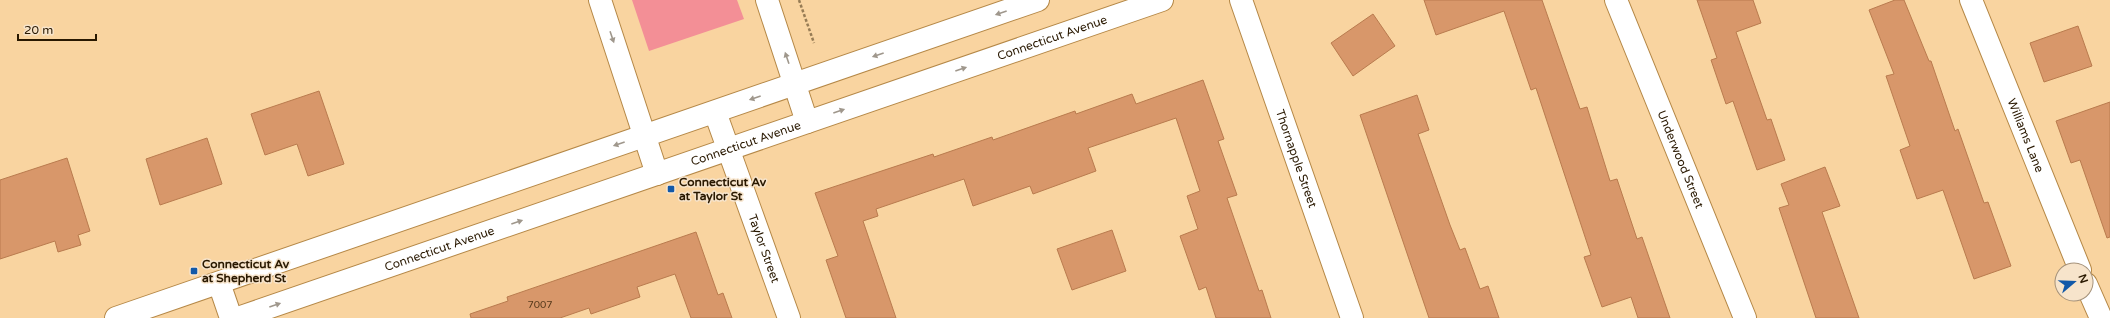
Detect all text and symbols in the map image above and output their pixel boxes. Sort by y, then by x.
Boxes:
one-way arrow [995,10,1007,16]
street label: Connecticut Avenue [995,12,1109,63]
scale bar [18,16,96,42]
text: 20 m [24,23,53,37]
one-way arrow [610,31,616,43]
one-way arrow [783,52,789,64]
one-way arrow [872,53,884,59]
one-way arrow [956,66,968,72]
one-way arrow [749,95,761,101]
street label: Williams Lane [2004,96,2047,175]
one-way arrow [833,108,845,114]
street label: Thornapple Street [1273,108,1320,210]
street label: Underwood Street [1655,108,1707,211]
street label: Connecticut Avenue [689,118,803,169]
one-way arrow [613,142,625,148]
place label: Connecticut Av at Taylor St [679,175,767,204]
marker: Connecticut Av at Taylor St [666,184,676,194]
street label: Taylor Street [745,212,783,285]
one-way arrow [511,219,523,225]
street label: Connecticut Avenue [383,223,496,274]
place label: Connecticut Av at Shepherd St [202,257,290,286]
north arrow [2054,262,2094,302]
marker: Connecticut Av at Shepherd St [189,266,199,276]
text: N [2075,273,2091,285]
house number: 7007 [527,299,553,311]
one-way arrow [269,302,281,308]

